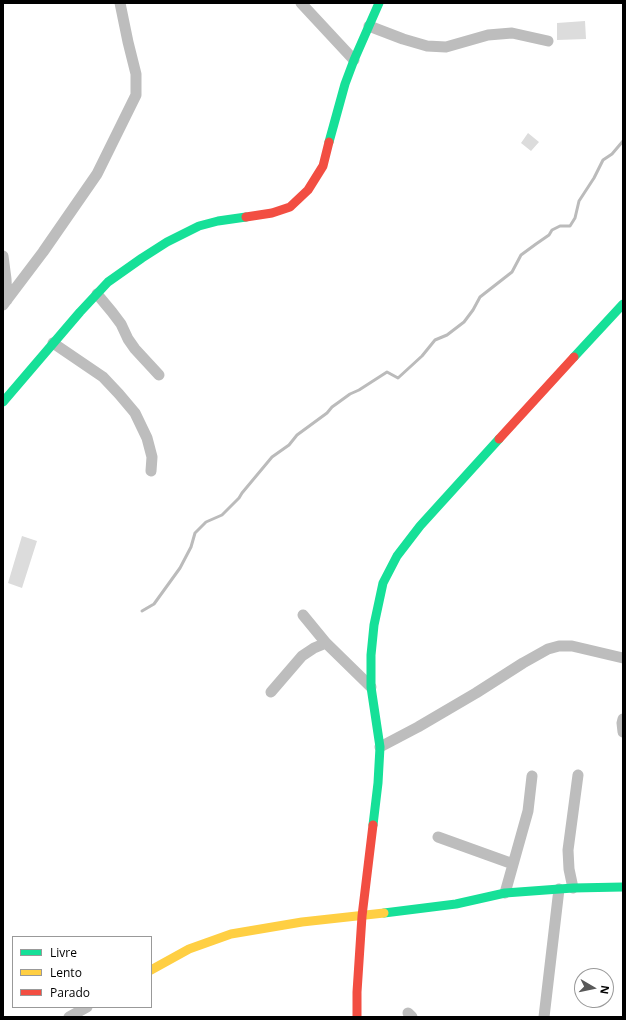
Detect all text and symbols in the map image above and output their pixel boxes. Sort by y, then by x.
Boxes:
legend [12,936,152,1008]
text: Livre [50,944,77,961]
text: Lento [50,964,82,981]
north arrow [574,968,614,1008]
text: Parado [50,984,90,1001]
text: N [597,984,613,995]

